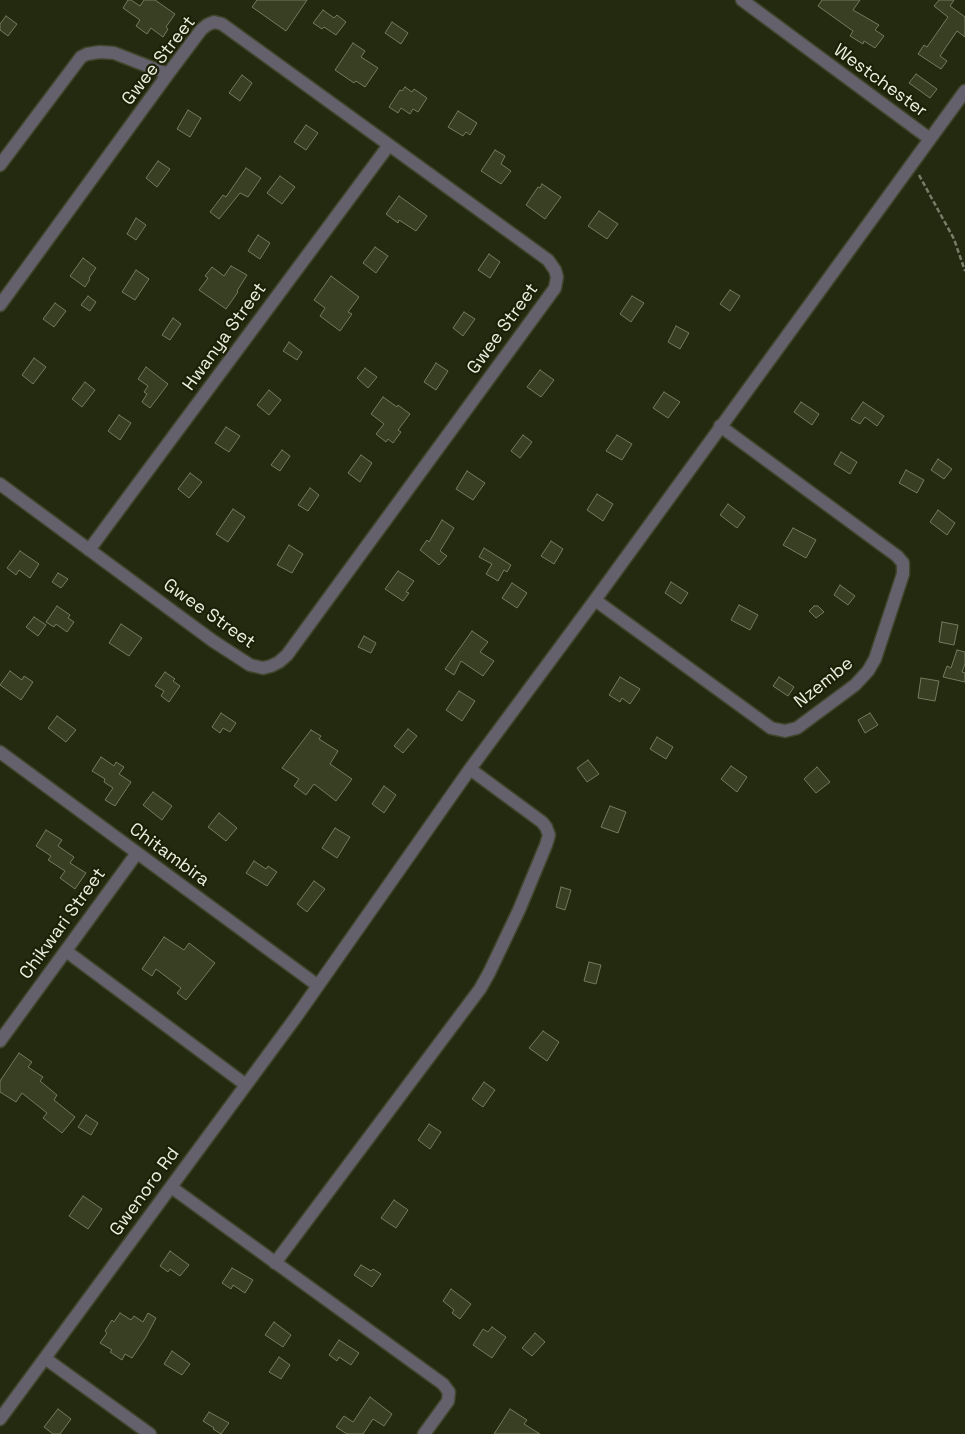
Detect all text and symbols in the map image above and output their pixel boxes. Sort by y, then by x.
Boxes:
street label: Gwee Street [118,12,200,110]
street label: Westchester [829,40,931,122]
street label: Hwanya Street [179,279,271,395]
street label: Gwee Street [463,279,543,379]
street label: Gwee Street [159,574,259,654]
street label: Nzembe [790,653,858,713]
street label: Chitambira [125,819,213,891]
street label: Chikwari Street [15,864,111,984]
street label: Gwenoro Rd [106,1144,184,1240]

